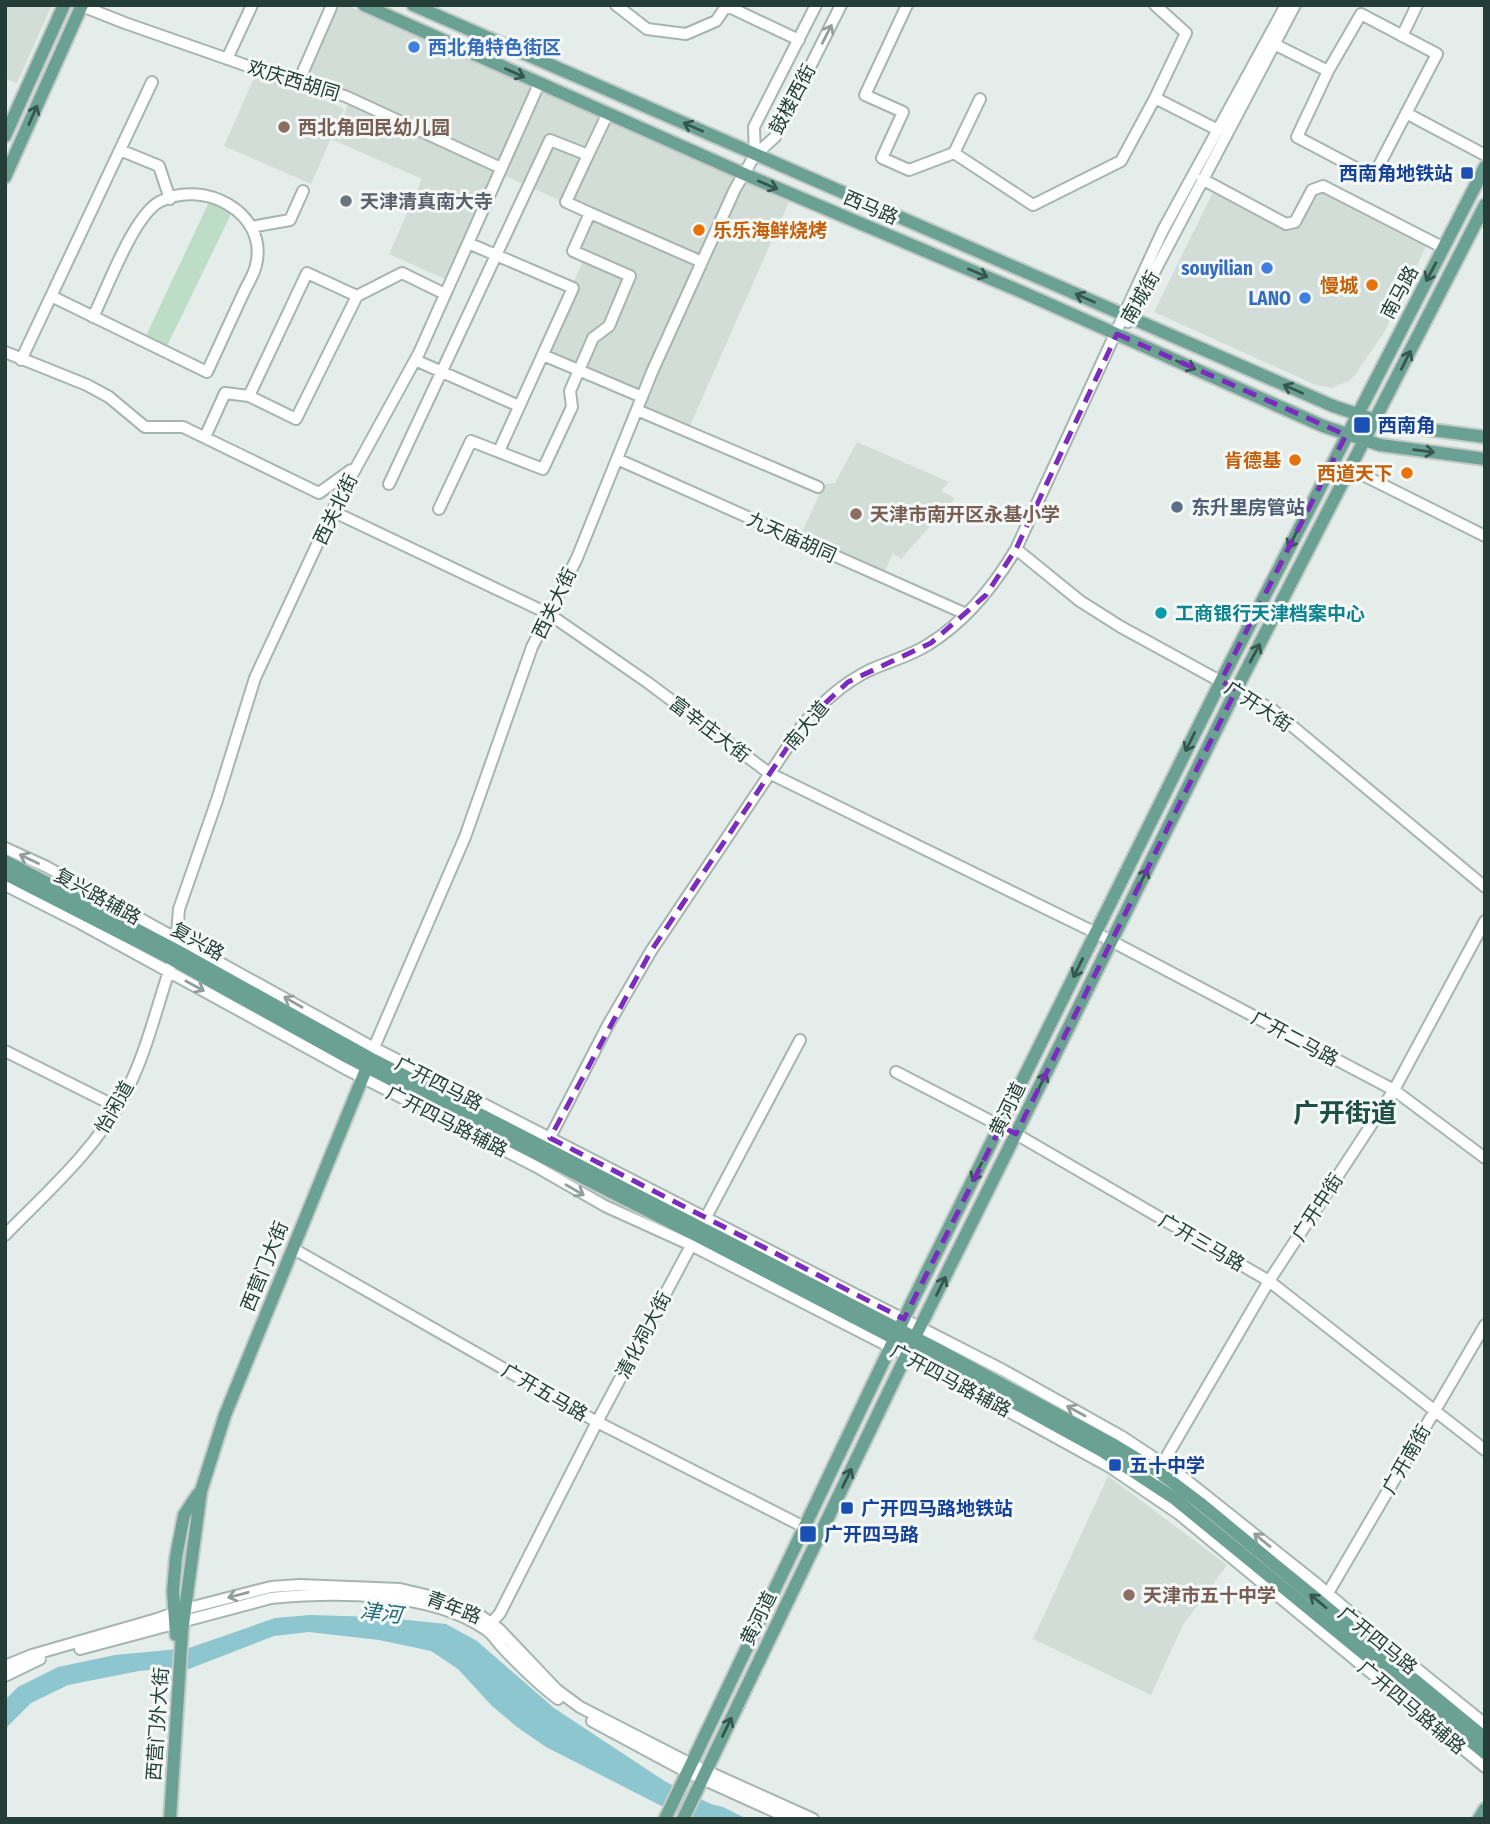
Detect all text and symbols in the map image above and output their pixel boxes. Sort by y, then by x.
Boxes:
one-way arrow [820,24,834,45]
place label: 西北角特色街区 [428,36,561,59]
marker: 西北角特色街区 [406,39,422,55]
street label: 欢庆西胡同 [245,56,343,105]
street label: 鼓楼西街 [764,60,820,138]
one-way arrow [504,67,526,80]
one-way arrow [27,105,40,126]
place label: 西北角回民幼儿园 [298,116,450,139]
marker: 西北角回民幼儿园 [276,119,292,135]
one-way arrow [682,120,704,133]
place label: 西南角地铁站 [1339,162,1453,185]
marker: 西南角地铁站 [1459,165,1475,181]
one-way arrow [757,179,779,192]
street label: 西马路 [840,186,902,229]
place label: 天津清真南大寺 [360,190,493,213]
marker: 天津清真南大寺 [338,193,354,209]
place label: 乐乐海鲜烧烤 [713,219,827,242]
marker: 乐乐海鲜烧烤 [691,222,707,238]
place label: souyilian [1181,257,1253,280]
marker: souyilian [1259,260,1275,276]
one-way arrow [1424,261,1438,281]
street label: 南马路 [1376,262,1423,323]
street label: 南城街 [1116,267,1165,328]
one-way arrow [967,268,988,281]
place label: 慢城 [1320,274,1358,297]
marker: 慢城 [1364,277,1380,293]
place label: LANO [1248,287,1291,310]
marker: LANO [1297,290,1313,306]
one-way arrow [1075,291,1096,304]
one-way arrow [1400,350,1414,371]
one-way arrow [1175,359,1196,372]
one-way arrow [1283,382,1305,395]
place label: 西南角 [1378,414,1435,437]
marker: 西南角 [1352,415,1372,435]
one-way arrow [1413,445,1435,458]
place label: 肯德基 [1224,449,1282,472]
marker: 肯德基 [1287,452,1303,468]
place label: 西道天下 [1317,462,1393,485]
marker: 西道天下 [1399,465,1415,481]
street label: 西关北街 [308,470,362,548]
place label: 东升里房管站 [1191,496,1305,519]
marker: 东升里房管站 [1169,499,1185,515]
place label: 天津市南开区永基小学 [870,503,1060,526]
marker: 天津市南开区永基小学 [848,506,864,522]
street label: 九天庙胡同 [744,508,840,567]
one-way arrow [1286,528,1299,549]
street label: 西关大街 [527,564,581,642]
place label: 工商银行天津档案中心 [1175,602,1365,625]
marker: 工商银行天津档案中心 [1153,605,1169,621]
one-way arrow [1249,643,1262,664]
street label: 广开大街 [1221,676,1297,737]
street label: 富辛庄大街 [665,692,755,767]
street label: 南大道 [779,696,834,755]
one-way arrow [1183,731,1197,752]
one-way arrow [19,852,40,865]
street label: 复兴路辅路 [51,863,145,930]
one-way arrow [1136,868,1150,889]
street label: 复兴路 [167,918,228,965]
one-way arrow [1071,957,1085,978]
one-way arrow [184,980,205,993]
one-way arrow [283,995,304,1008]
street label: 广开二马路 [1247,1006,1342,1071]
street label: 广开四马路 [391,1052,486,1115]
one-way arrow [1036,1072,1049,1093]
street label: 怡闲道 [90,1077,139,1138]
street label: 黄河道 [985,1079,1030,1140]
street label: 广开四马路辅路 [382,1081,511,1162]
district label: 广开街道 [1293,1098,1397,1129]
one-way arrow [970,1161,984,1182]
street label: 广开中街 [1287,1169,1348,1245]
one-way arrow [565,1183,585,1197]
street label: 广开三马路 [1155,1209,1249,1276]
street label: 西营门大街 [236,1218,293,1315]
one-way arrow [934,1276,948,1297]
street label: 清化祠大街 [611,1288,676,1383]
street label: 广开四马路辅路 [887,1339,1015,1422]
street label: 广开五马路 [498,1359,592,1426]
one-way arrow [1066,1404,1086,1418]
street label: 广开南街 [1377,1421,1435,1498]
place label: 五十中学 [1129,1454,1205,1477]
marker: 五十中学 [1107,1457,1123,1473]
one-way arrow [840,1468,854,1489]
place label: 广开四马路地铁站 [861,1497,1013,1520]
marker: 广开四马路地铁站 [839,1500,855,1516]
place label: 广开四马路 [824,1523,919,1546]
marker: 广开四马路 [798,1524,818,1544]
one-way arrow [1253,1533,1272,1548]
place label: 天津市五十中学 [1143,1584,1276,1607]
street label: 青年路 [423,1587,485,1628]
marker: 天津市五十中学 [1121,1587,1137,1603]
street label: 黄河道 [736,1588,781,1649]
one-way arrow [227,1589,249,1602]
one-way arrow [1310,1594,1328,1609]
water label: 津河 [359,1598,407,1629]
street label: 广开四马路 [1334,1602,1422,1679]
street label: 广开四马路辅路 [1353,1656,1470,1759]
street label: 西营门外大街 [142,1666,173,1782]
one-way arrow [721,1717,734,1738]

